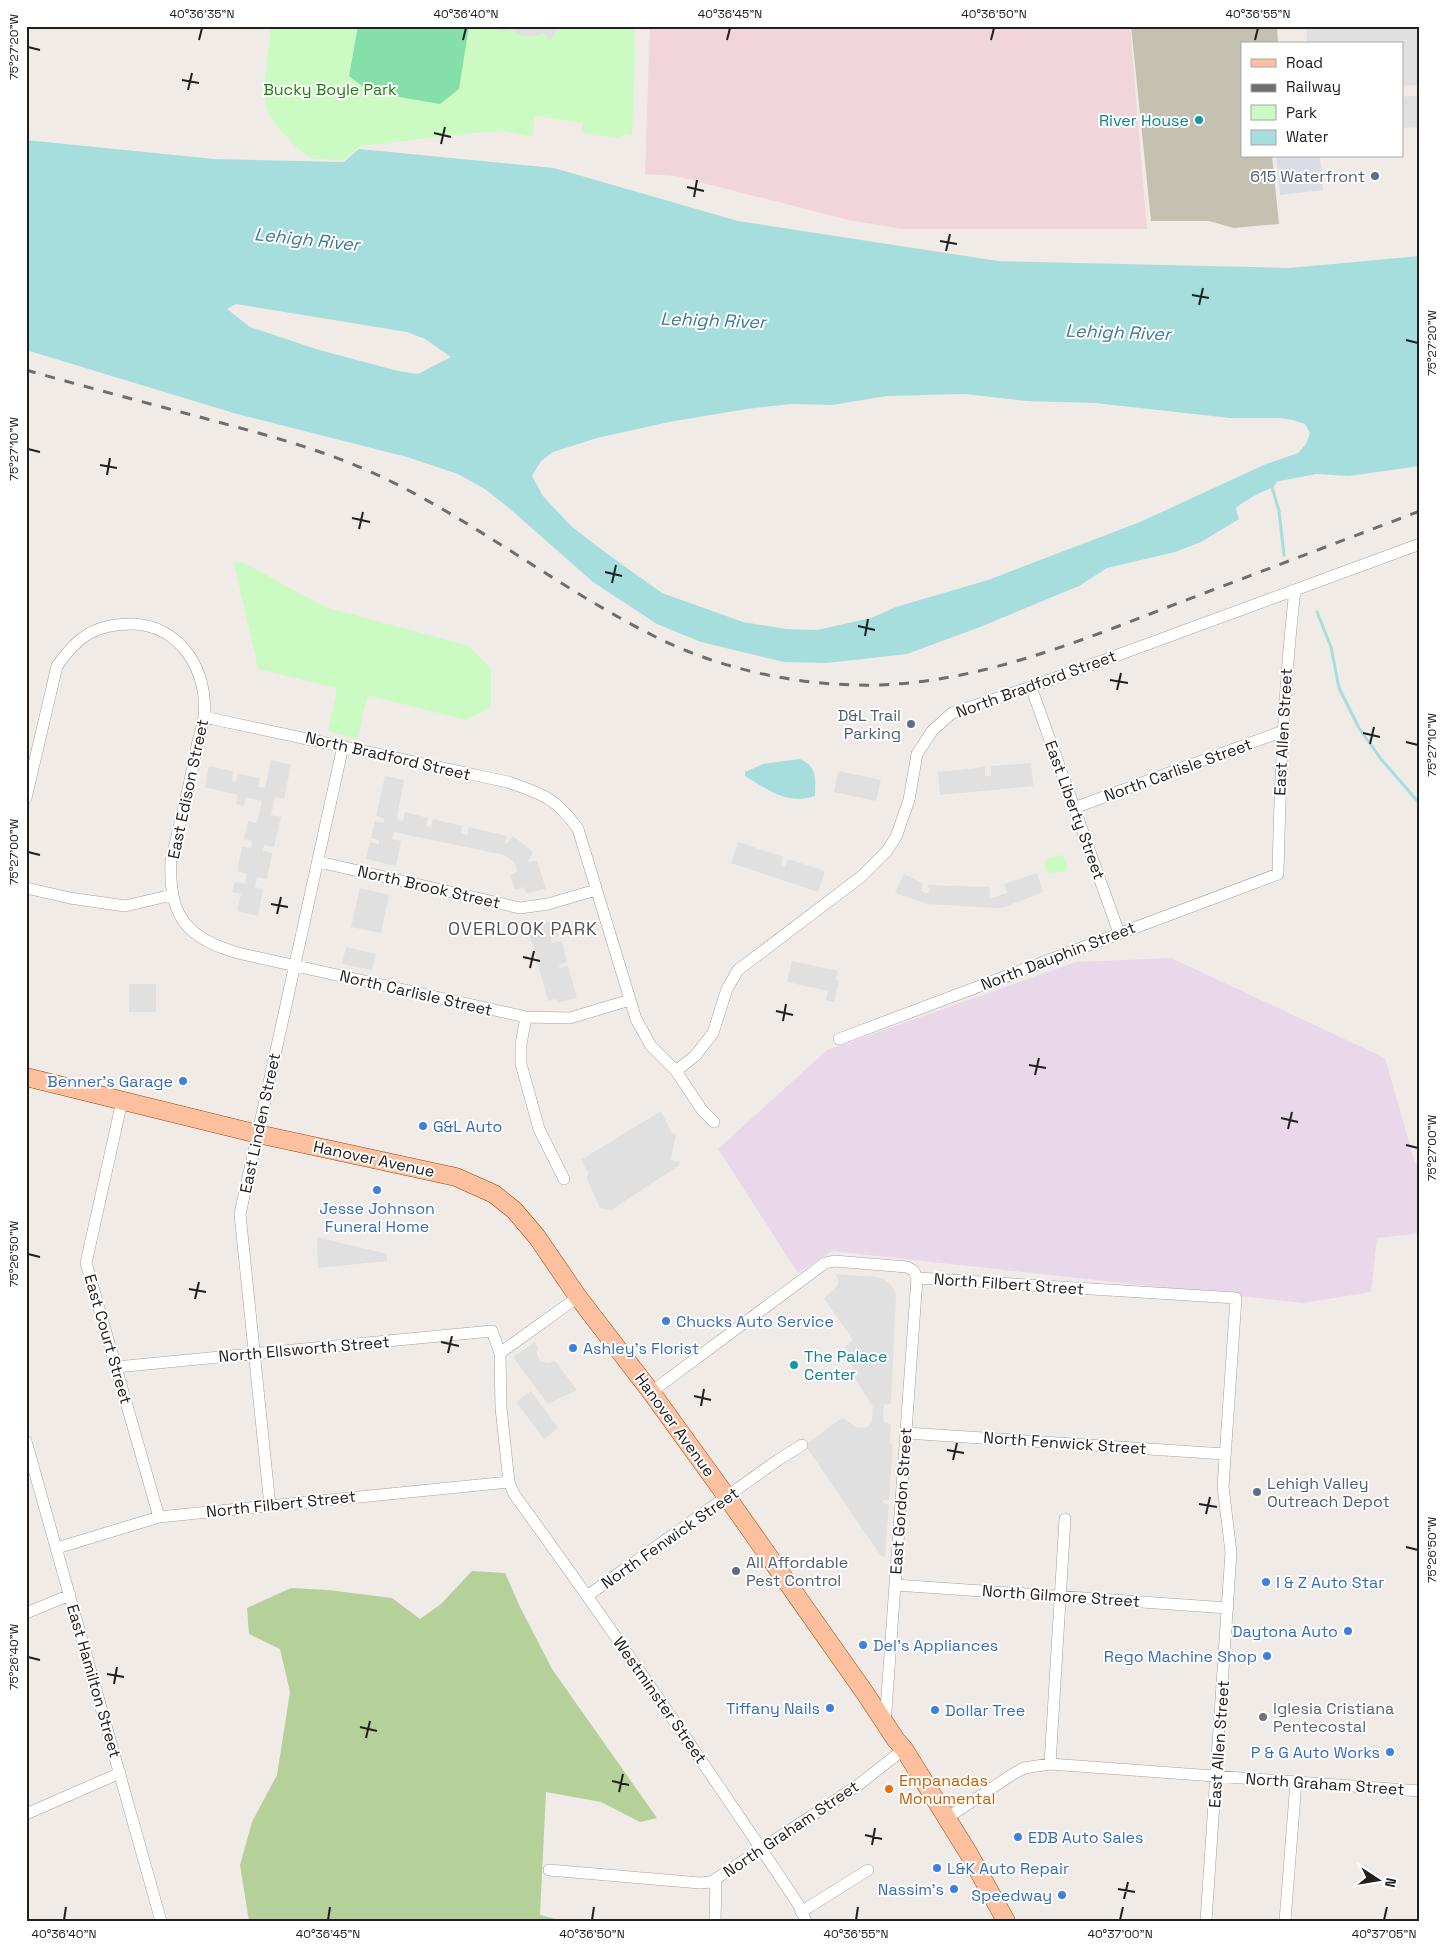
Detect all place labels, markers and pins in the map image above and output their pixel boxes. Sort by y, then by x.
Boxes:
place label: River House [1099,110,1189,131]
marker: River House [1193,114,1205,126]
place label: 615 Waterfront [1250,166,1365,187]
marker: 615 Waterfront [1369,170,1381,182]
place label: D&L Trail Parking [838,705,901,744]
marker: D&L Trail Parking [905,718,917,730]
place label: Benner's Garage [47,1071,173,1092]
marker: Benner's Garage [177,1075,189,1087]
place label: G&L Auto [433,1116,502,1137]
marker: G&L Auto [417,1120,429,1132]
marker: Jesse Johnson Funeral Home [371,1184,383,1196]
place label: Jesse Johnson Funeral Home [319,1198,435,1237]
place label: Chucks Auto Service [676,1311,834,1332]
marker: Chucks Auto Service [660,1315,672,1327]
place label: Ashley's Florist [583,1338,699,1359]
marker: Ashley's Florist [567,1342,579,1354]
place label: The Palace Center [804,1346,887,1385]
marker: The Palace Center [788,1359,800,1371]
place label: Lehigh Valley Outreach Depot [1267,1473,1390,1512]
marker: Lehigh Valley Outreach Depot [1251,1486,1263,1498]
place label: All Affordable Pest Control [746,1552,848,1591]
marker: All Affordable Pest Control [730,1565,742,1577]
place label: I & Z Auto Star [1276,1572,1384,1593]
marker: I & Z Auto Star [1260,1576,1272,1588]
place label: Daytona Auto [1232,1621,1338,1642]
marker: Daytona Auto [1342,1625,1354,1637]
place label: Del's Appliances [873,1635,998,1656]
marker: Del's Appliances [857,1639,869,1651]
place label: Rego Machine Shop [1104,1646,1257,1667]
marker: Rego Machine Shop [1261,1650,1273,1662]
place label: Tiffany Nails [726,1698,820,1719]
place label: Iglesia Cristiana Pentecostal [1273,1698,1394,1737]
place label: Dollar Tree [945,1700,1025,1721]
marker: Tiffany Nails [824,1702,836,1714]
marker: Dollar Tree [929,1704,941,1716]
marker: Iglesia Cristiana Pentecostal [1257,1711,1269,1723]
place label: P & G Auto Works [1251,1742,1380,1763]
marker: P & G Auto Works [1384,1746,1396,1758]
place label: Empanadas Monumental [899,1770,995,1809]
marker: Empanadas Monumental [883,1783,895,1795]
place label: EDB Auto Sales [1028,1827,1143,1848]
marker: EDB Auto Sales [1012,1831,1024,1843]
place label: L&K Auto Repair [947,1858,1069,1879]
marker: L&K Auto Repair [931,1862,943,1874]
place label: Nassim's [878,1879,944,1900]
marker: Nassim's [948,1883,960,1895]
place label: Speedway [971,1885,1052,1906]
marker: Speedway [1056,1889,1068,1901]

